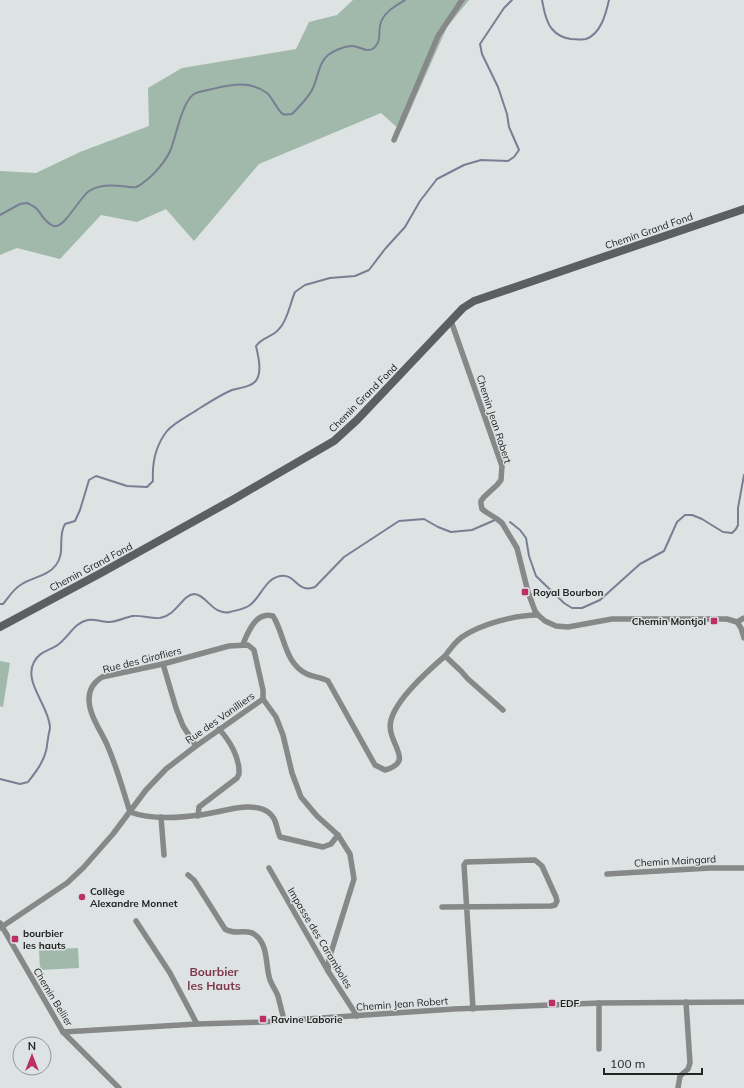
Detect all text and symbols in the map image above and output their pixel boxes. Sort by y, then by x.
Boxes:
street label: Chemin Grand Fond [603,210,695,252]
street label: Chemin Grand Fond [326,361,400,435]
street label: Chemin Jean Robert [474,373,515,465]
street label: Chemin Grand Fond [47,540,135,594]
place label: Royal Bourbon [533,586,603,599]
marker: Royal Bourbon [520,587,530,597]
place label: Chemin Montjol [632,615,706,628]
marker: Chemin Montjol [709,616,719,626]
street label: Rue des Girofliers [101,644,183,676]
street label: Rue des Vanilliers [183,689,257,747]
street label: Chemin Maingard [634,852,716,870]
place label: Collège Alexandre Monnet [90,885,178,910]
street label: Impasse des Caramboles [285,885,355,991]
marker: Collège Alexandre Monnet [77,892,87,902]
place label: bourbier les hauts [23,927,66,952]
marker: bourbier les hauts [10,934,20,944]
district label: Bourbier les Hauts [187,964,241,993]
street label: Chemin Bellier [30,965,76,1029]
street label: Chemin Jean Robert [355,994,449,1014]
place label: EDF [560,997,580,1010]
marker: EDF [547,998,557,1008]
place label: Ravine Laborie [271,1013,343,1026]
marker: Ravine Laborie [258,1014,268,1024]
north arrow [12,1036,52,1076]
text: N [28,1039,36,1053]
scale bar [604,1050,702,1076]
text: 100 m [610,1056,645,1071]

